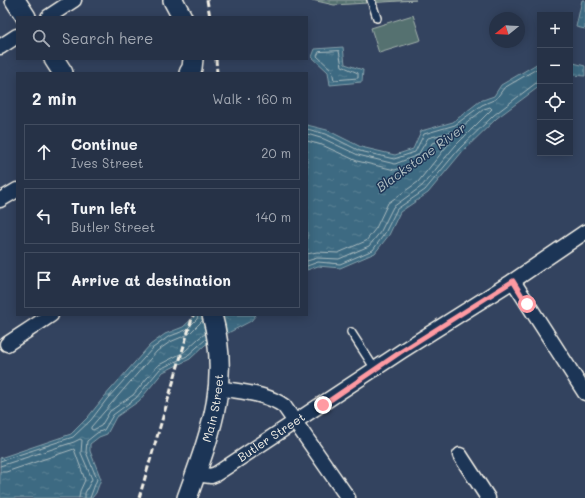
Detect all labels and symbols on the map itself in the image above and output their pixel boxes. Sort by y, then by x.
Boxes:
north arrow [489,12,525,48]
water label: Blackstone River [372,118,469,195]
route start [518,295,536,313]
street label: Main Street [198,374,226,444]
route end [314,396,332,414]
street label: Butler Street [234,408,308,465]

